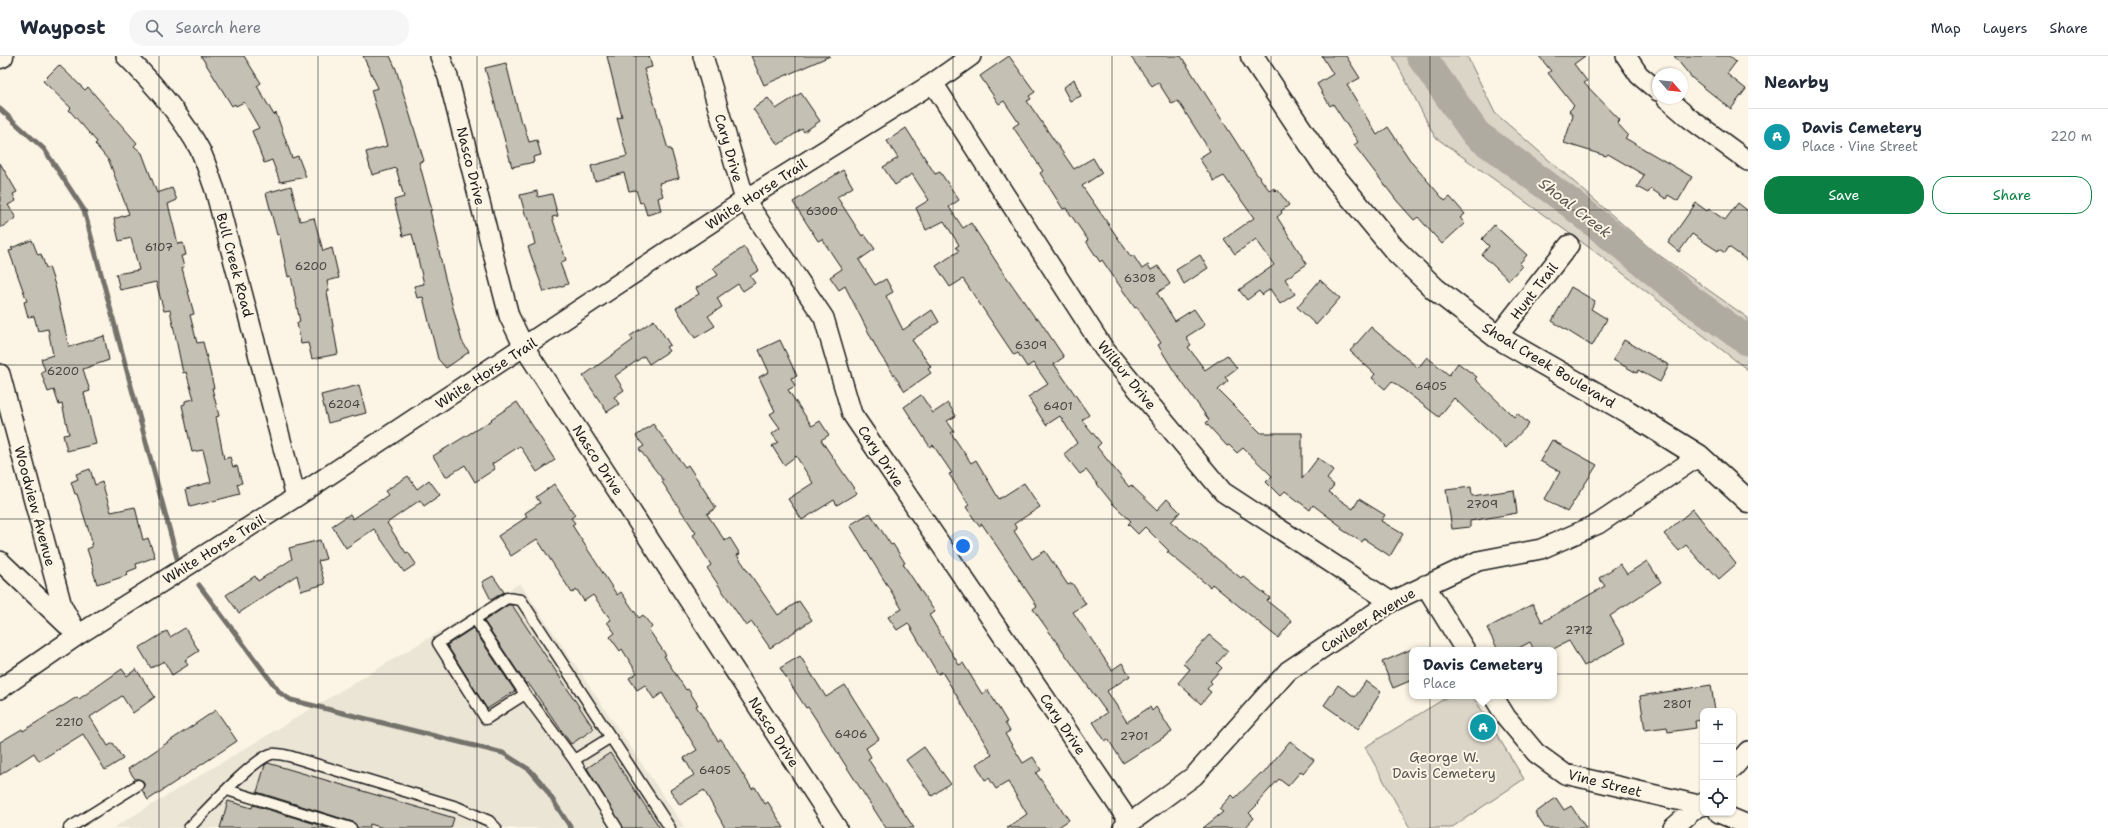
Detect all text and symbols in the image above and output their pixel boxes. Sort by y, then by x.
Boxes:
search box [129,10,409,46]
text: Waypost [20,15,105,40]
icon: search [143,17,165,39]
text: Search here [175,18,261,38]
text: Map [1931,19,1961,37]
text: Layers [1983,19,2027,37]
text: Share [2049,19,2088,37]
north arrow [1652,68,1688,104]
text: Nearby [1764,71,1829,93]
street label: Cary Drive [711,112,747,184]
text: Davis Cemetery [1802,118,1922,138]
street label: Nasco Drive [453,125,489,207]
text: A [1772,128,1782,145]
text: 220 m [2050,128,2092,145]
text: Place · Vine Street [1802,138,1918,155]
street label: White Horse Trail [702,154,811,234]
water label: Shoal Creek [1535,174,1616,243]
button: Save [1764,176,1924,214]
button: Share [1932,176,2092,214]
house number: 6300 [806,203,838,219]
street label: Bull Creek Road [212,211,258,319]
house number: 6107 [145,239,173,255]
house number: 6200 [295,258,327,274]
street label: Hunt Trail [1506,258,1562,323]
house number: 6308 [1124,270,1156,286]
street label: Shoal Creek Boulevard [1479,318,1619,412]
street label: White Horse Trail [432,333,541,413]
house number: 6309 [1015,337,1047,353]
street label: Wilbur Drive [1094,337,1160,413]
house number: 6200 [47,363,79,379]
house number: 6405 [1415,378,1447,394]
house number: 6204 [328,396,360,412]
house number: 6401 [1043,398,1073,414]
street label: Nasco Drive [569,421,627,499]
street label: Cary Drive [854,422,908,490]
street label: Woodview Avenue [10,444,60,568]
house number: 2709 [1466,496,1498,512]
street label: White Horse Trail [159,510,269,588]
your location [953,536,973,556]
street label: Cavileer Avenue [1317,584,1419,656]
house number: 2712 [1565,622,1593,638]
popup [1409,647,1557,699]
text: Davis Cemetery [1423,655,1543,675]
text: Place [1423,675,1456,692]
street label: Cary Drive [1036,690,1090,758]
street label: Nasco Drive [745,693,803,771]
house number: 2801 [1662,696,1692,712]
map controls [1700,708,1736,816]
button: + [1700,708,1736,744]
pin: A [1470,712,1496,742]
house number: 2210 [55,714,83,730]
house number: 6406 [835,726,867,742]
house number: 2701 [1120,728,1148,744]
button: − [1700,744,1736,780]
park label: George W. Davis Cemetery [1392,748,1496,782]
house number: 6405 [699,762,731,778]
street label: Vine Street [1566,765,1644,801]
button: locate [1700,780,1736,816]

